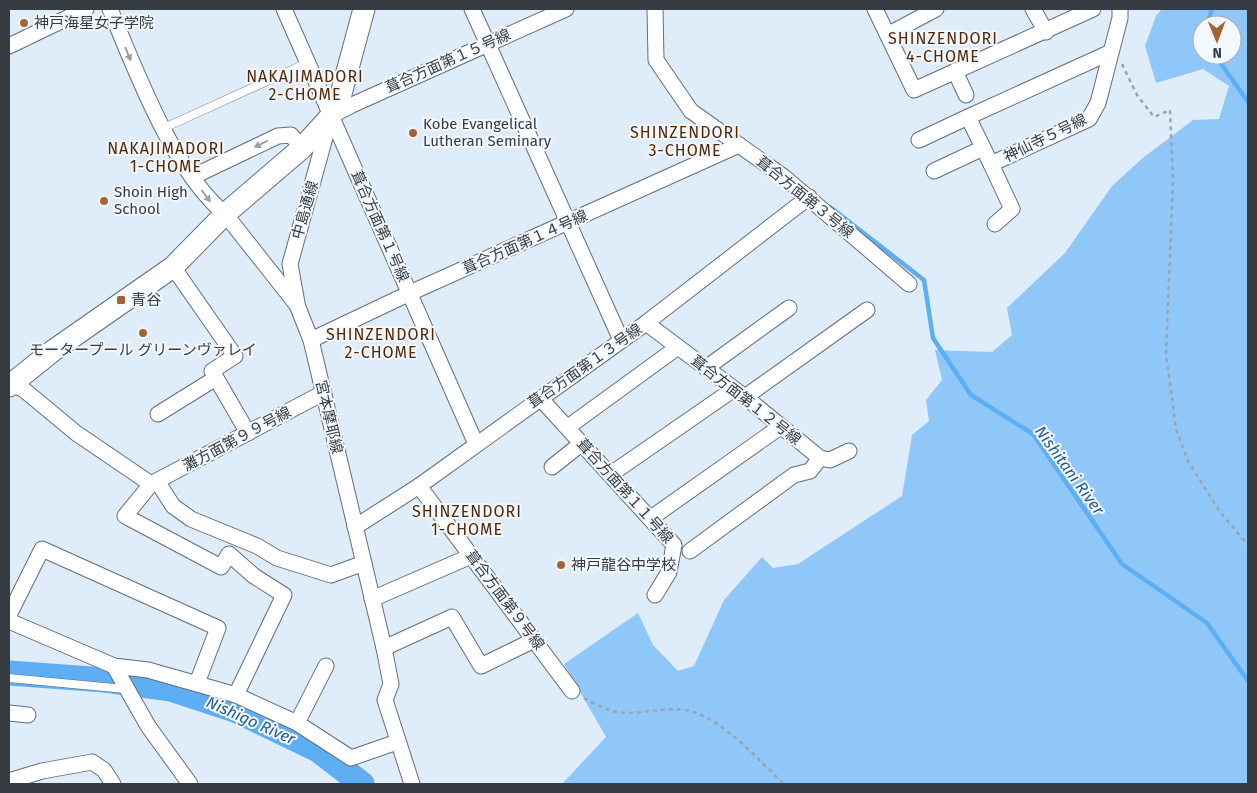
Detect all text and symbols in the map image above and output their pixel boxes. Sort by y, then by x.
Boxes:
place label: 神戸海星女子学院 [34,14,154,32]
north arrow [1192,15,1242,65]
marker: 神戸海星女子学院 [18,17,30,29]
street label: 葺合方面第１５号線 [383,25,513,97]
district label: SHINZENDORI 4-CHOME [888,29,998,66]
text: N [1212,44,1222,61]
one-way arrow [125,47,133,61]
district label: NAKAJIMADORI 2-CHOME [246,67,364,104]
street label: 神仙寺５号線 [1001,110,1089,166]
place label: Kobe Evangelical Lutheran Seminary [423,115,552,150]
district label: SHINZENDORI 3-CHOME [630,123,740,160]
marker: Kobe Evangelical Lutheran Seminary [407,127,419,139]
district label: NAKAJIMADORI 1-CHOME [107,139,225,176]
one-way arrow [254,141,268,149]
street label: 葺合方面第３号線 [753,152,857,242]
street label: 葺合方面第１号線 [347,168,413,284]
street label: 中島通線 [288,179,322,241]
place label: Shoin High School [114,183,188,218]
one-way arrow [201,189,211,203]
marker: Shoin High School [98,195,110,207]
street label: 葺合方面第１４号線 [460,206,590,278]
place label: 青谷 [131,291,161,309]
marker: 青谷 [115,294,127,306]
street label: 葺合方面第１３号線 [525,320,645,412]
district label: SHINZENDORI 2-CHOME [326,325,436,362]
marker: モータープール グリーンヴァレイ [137,327,149,339]
place label: モータープール グリーンヴァレイ [29,341,257,359]
street label: 葺合方面第１２号線 [687,351,805,449]
street label: 宮本摩耶線 [312,378,346,456]
street label: 灘方面第９９号線 [180,403,294,475]
water label: Nishitani River [1031,422,1109,519]
street label: 葺合方面第１１号線 [573,435,677,547]
district label: SHINZENDORI 1-CHOME [412,502,522,539]
street label: 葺合方面第９号線 [462,547,548,653]
place label: 神戸龍谷中学校 [571,556,676,574]
marker: 神戸龍谷中学校 [555,559,567,571]
water label: Nishigo River [203,692,299,749]

